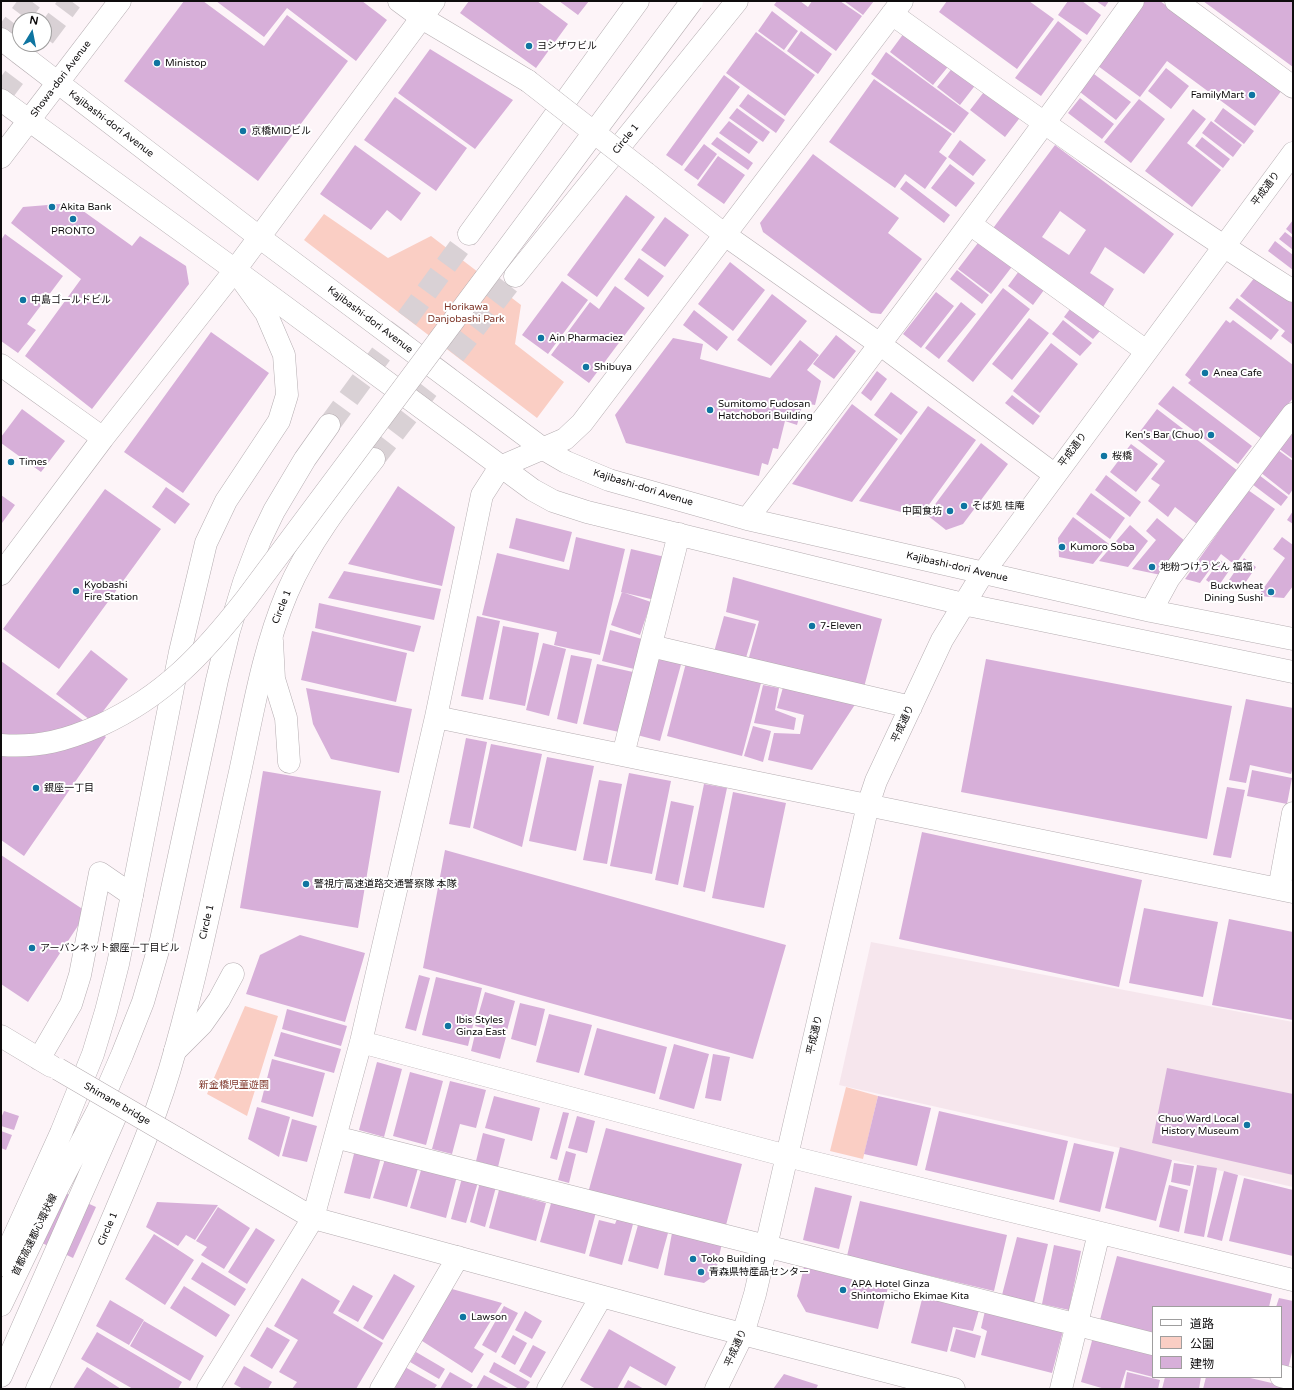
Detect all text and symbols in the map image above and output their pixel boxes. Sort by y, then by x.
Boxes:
north arrow [12,12,52,52]
text: N [29,14,39,28]
street label: Showa-dori Avenue [28,38,94,120]
place label: ヨシザワビル [537,40,597,52]
marker: ヨシザワビル [524,41,534,51]
place label: Ministop [165,57,207,69]
marker: Ministop [152,58,162,68]
street label: Kajibashi-dori Avenue [66,88,156,160]
place label: FamilyMart [1191,89,1244,101]
marker: FamilyMart [1247,90,1257,100]
street label: Circle 1 [610,121,642,157]
place label: 京橋MIDビル [251,125,311,137]
marker: 京橋MIDビル [238,126,248,136]
street label: 平成通り [1249,169,1283,209]
place label: Akita Bank [60,201,111,213]
marker: Akita Bank [47,202,57,212]
marker: PRONTO [68,214,78,224]
place label: PRONTO [51,225,95,237]
street label: Kajibashi-dori Avenue [325,284,415,356]
place label: 中島ゴールドビル [31,294,111,306]
marker: 中島ゴールドビル [18,295,28,305]
park label: Horikawa Danjobashi Park [427,301,505,324]
place label: Ain Pharmaciez [549,332,623,344]
marker: Ain Pharmaciez [536,333,546,343]
place label: Shibuya [594,361,632,373]
marker: Shibuya [581,362,591,372]
place label: Anea Cafe [1213,367,1262,379]
marker: Anea Cafe [1200,368,1210,378]
place label: Sumitomo Fudosan Hatchobori Building [718,398,813,422]
marker: Sumitomo Fudosan Hatchobori Building [705,405,715,415]
place label: Ken's Bar (Chuo) [1125,429,1203,441]
street label: 平成通り [1056,430,1090,470]
marker: Ken's Bar (Chuo) [1206,430,1216,440]
place label: 桜橋 [1112,450,1132,462]
marker: 桜橋 [1099,451,1109,461]
place label: Times [19,456,47,468]
marker: Times [6,457,16,467]
street label: Kajibashi-dori Avenue [592,467,694,509]
place label: そば処 桂庵 [972,500,1025,512]
marker: そば処 桂庵 [959,501,969,511]
place label: 中国食坊 [902,505,942,517]
marker: 中国食坊 [945,506,955,516]
place label: Kumoro Soba [1070,541,1135,553]
marker: Kumoro Soba [1057,542,1067,552]
street label: Kajibashi-dori Avenue [905,549,1009,585]
place label: 地粉つけうどん 福福 [1160,561,1253,573]
marker: 地粉つけうどん 福福 [1147,562,1157,572]
place label: Kyobashi Fire Station [84,579,138,602]
place label: Buckwheat Dining Sushi [1204,580,1263,604]
marker: Kyobashi Fire Station [71,586,81,596]
marker: Buckwheat Dining Sushi [1266,587,1276,597]
street label: Circle 1 [270,588,294,626]
place label: 7-Eleven [820,620,862,632]
marker: 7-Eleven [807,621,817,631]
street label: 平成通り [889,703,917,745]
place label: 銀座一丁目 [44,782,94,794]
marker: 銀座一丁目 [31,783,41,793]
place label: 警視庁高速道路交通警察隊 本隊 [314,878,457,890]
marker: 警視庁高速道路交通警察隊 本隊 [301,879,311,889]
street label: Circle 1 [197,903,217,941]
place label: アーバンネット銀座一丁目ビル [40,942,179,954]
marker: アーバンネット銀座一丁目ビル [27,943,37,953]
place label: Ibis Styles Ginza East [456,1014,506,1038]
street label: 平成通り [805,1014,825,1056]
marker: Ibis Styles Ginza East [443,1021,453,1031]
park label: 新金橋児童遊園 [199,1079,269,1091]
street label: Shimane bridge [82,1080,152,1128]
place label: Chuo Ward Local History Museum [1158,1113,1239,1136]
marker: Chuo Ward Local History Museum [1242,1120,1252,1130]
street label: 首都高速都心環状線 [10,1192,60,1278]
street label: Circle 1 [96,1210,120,1248]
place label: Toko Building [701,1253,766,1265]
marker: Toko Building [688,1254,698,1264]
place label: 青森県特産品センター [709,1266,809,1278]
marker: 青森県特産品センター [696,1267,706,1277]
place label: APA Hotel Ginza Shintomicho Ekimae Kita [851,1278,969,1302]
marker: APA Hotel Ginza Shintomicho Ekimae Kita [838,1285,848,1295]
legend [1152,1306,1282,1378]
place label: Lawson [471,1311,507,1323]
marker: Lawson [458,1312,468,1322]
text: 道路 [1190,1317,1214,1331]
street label: 平成通り [722,1327,750,1369]
text: 公園 [1190,1337,1214,1351]
text: 建物 [1190,1357,1214,1371]

